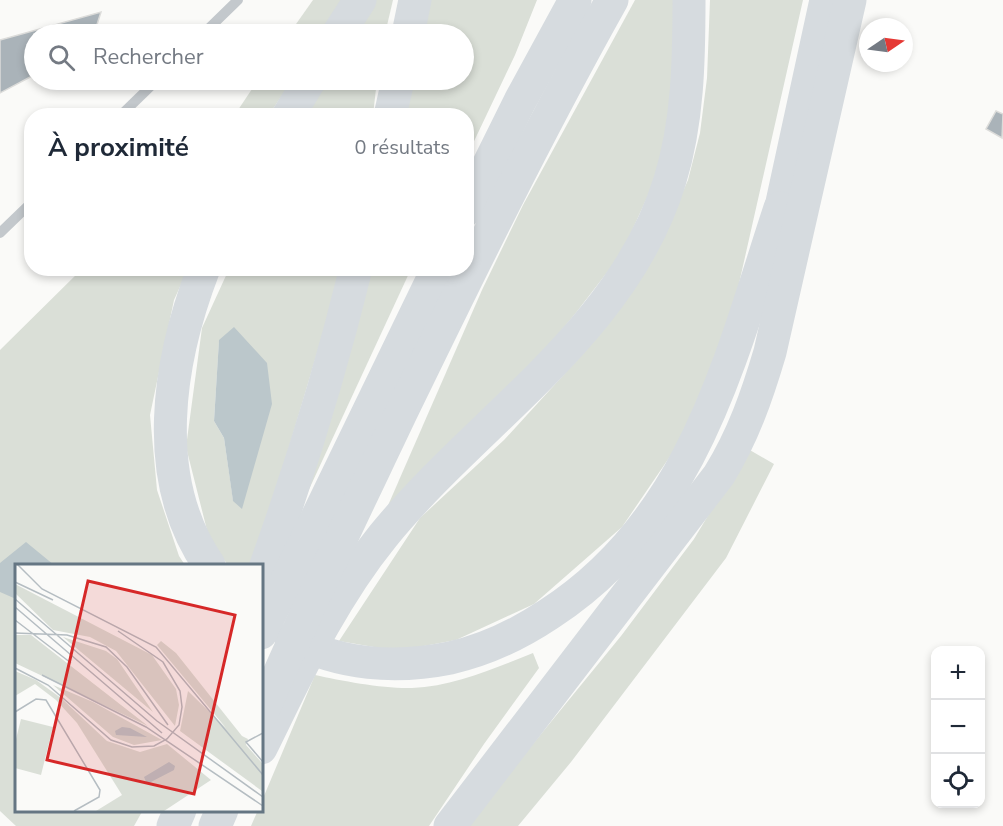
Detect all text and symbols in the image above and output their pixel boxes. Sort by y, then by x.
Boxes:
north arrow [859,18,913,72]
search box [24,24,474,90]
icon: search [45,41,78,74]
text: Rechercher [93,42,204,72]
text: À proximité [48,130,189,165]
text: 0 résultats [354,134,450,161]
inset map [15,564,262,811]
map controls [931,646,985,808]
button: + [931,646,985,700]
button: − [931,700,985,754]
button: locate [931,754,985,808]

